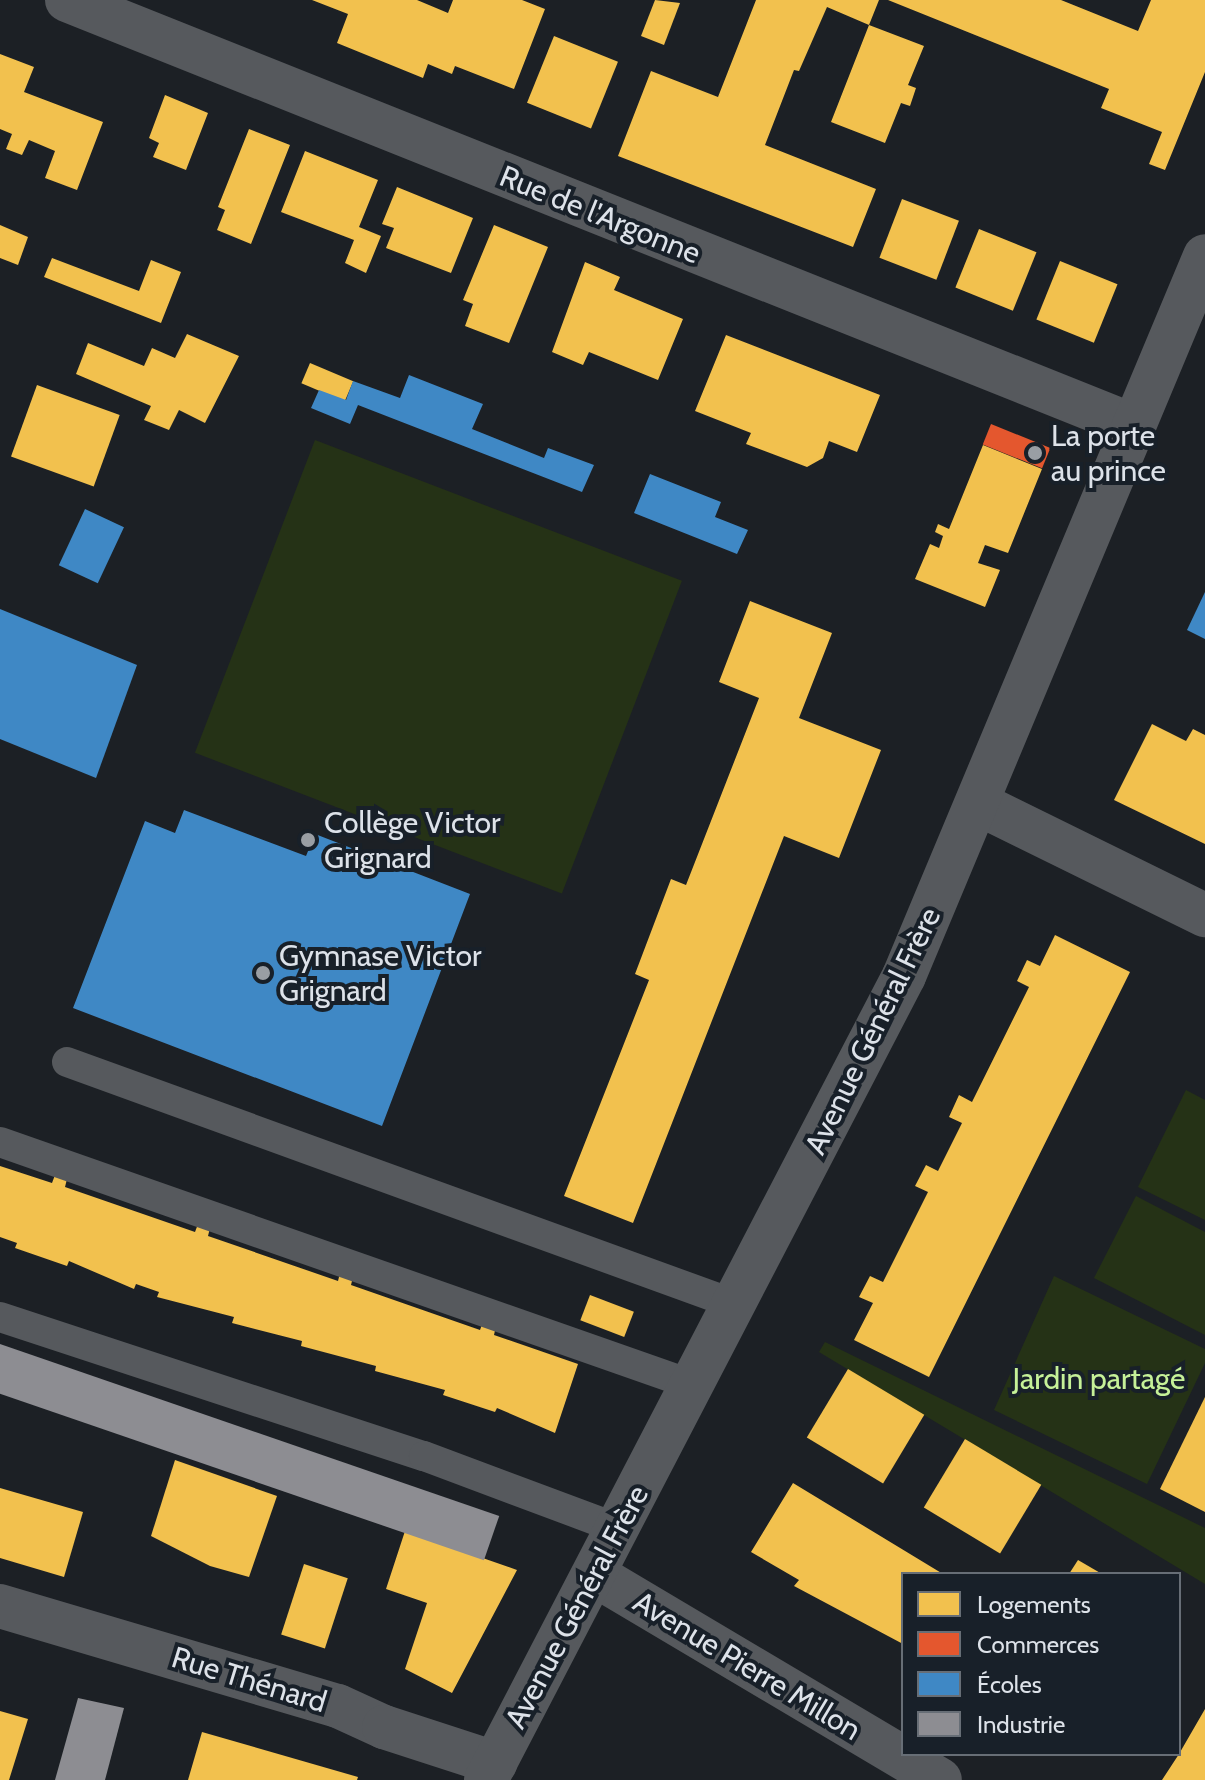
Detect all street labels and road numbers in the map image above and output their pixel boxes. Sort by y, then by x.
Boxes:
street label: Rue de l'Argonne [494,158,706,272]
street label: Avenue Général Frère [798,902,948,1160]
street label: Avenue Général Frère [498,1479,656,1735]
street label: Avenue Pierre Millon [627,1584,867,1748]
street label: Rue Thénard [167,1639,331,1721]

